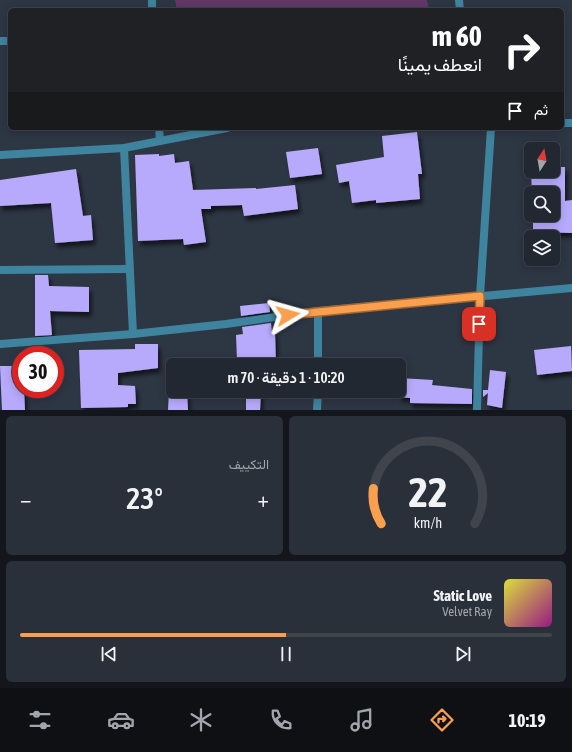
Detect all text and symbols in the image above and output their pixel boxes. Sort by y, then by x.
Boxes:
text: 60 m [432,20,482,52]
icon: right [496,24,548,76]
text: انعطف يمينًا [398,54,482,75]
icon: arrive [504,100,526,122]
text: ثم [534,101,548,118]
north arrow [524,142,560,178]
map controls [524,142,560,266]
button: search [524,186,560,222]
button: layers [524,230,560,266]
position arrow [267,294,309,336]
pin [462,307,496,341]
icon: arrive [468,313,490,335]
speed limit sign: 30 [12,346,64,398]
text: 10:20 · 1 دقيقة · 70 m [227,369,345,386]
text: التكييف [229,457,269,472]
text: 22 [408,467,447,515]
text: 23° [126,481,163,515]
text: − [20,486,31,512]
text: + [258,486,269,512]
text: km/h [413,514,442,530]
text: Static Love [433,587,492,604]
text: Velvet Ray [442,604,492,619]
icon: previous [98,643,120,665]
icon: pause [275,643,297,665]
icon: next [452,643,474,665]
icon: filters [26,706,54,734]
icon: car [107,706,135,734]
icon: climate [187,706,215,734]
icon: phone [267,706,295,734]
icon: music [348,706,376,734]
icon: directions [428,706,456,734]
text: 10:19 [508,710,546,731]

